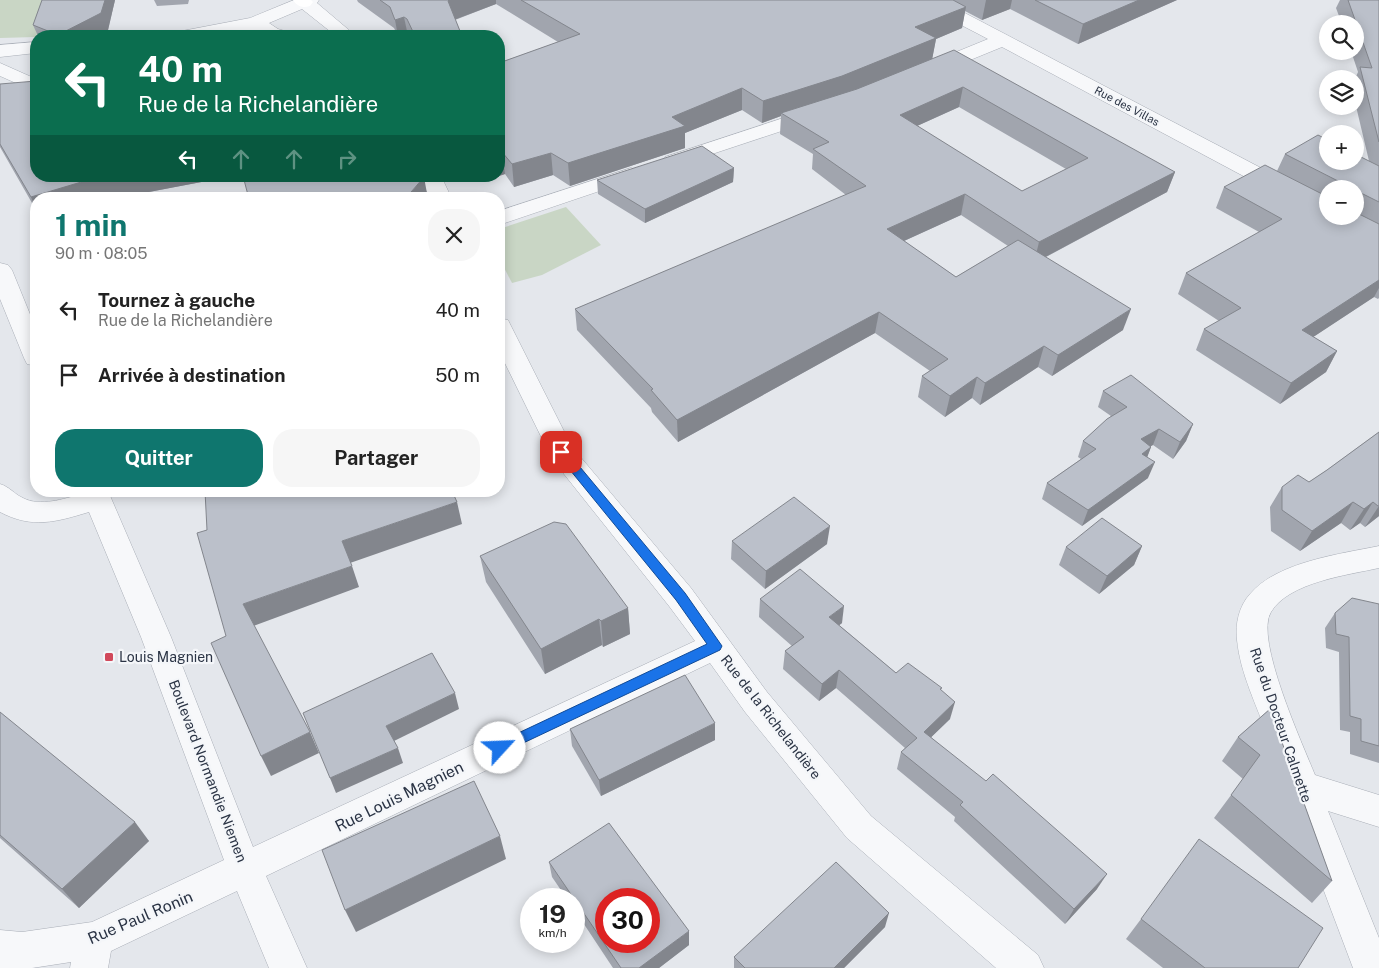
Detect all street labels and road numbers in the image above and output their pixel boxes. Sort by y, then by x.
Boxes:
street label: Rue des Villas [1093,84,1162,128]
street label: Rue du Docteur Calmette [1247,645,1315,805]
street label: Rue de la Richelandière [718,652,824,782]
street label: Boulevard Normandie Niemen [166,678,250,864]
street label: Rue Louis Magnien [332,757,467,836]
street label: Rue Paul Ronin [85,887,195,948]

